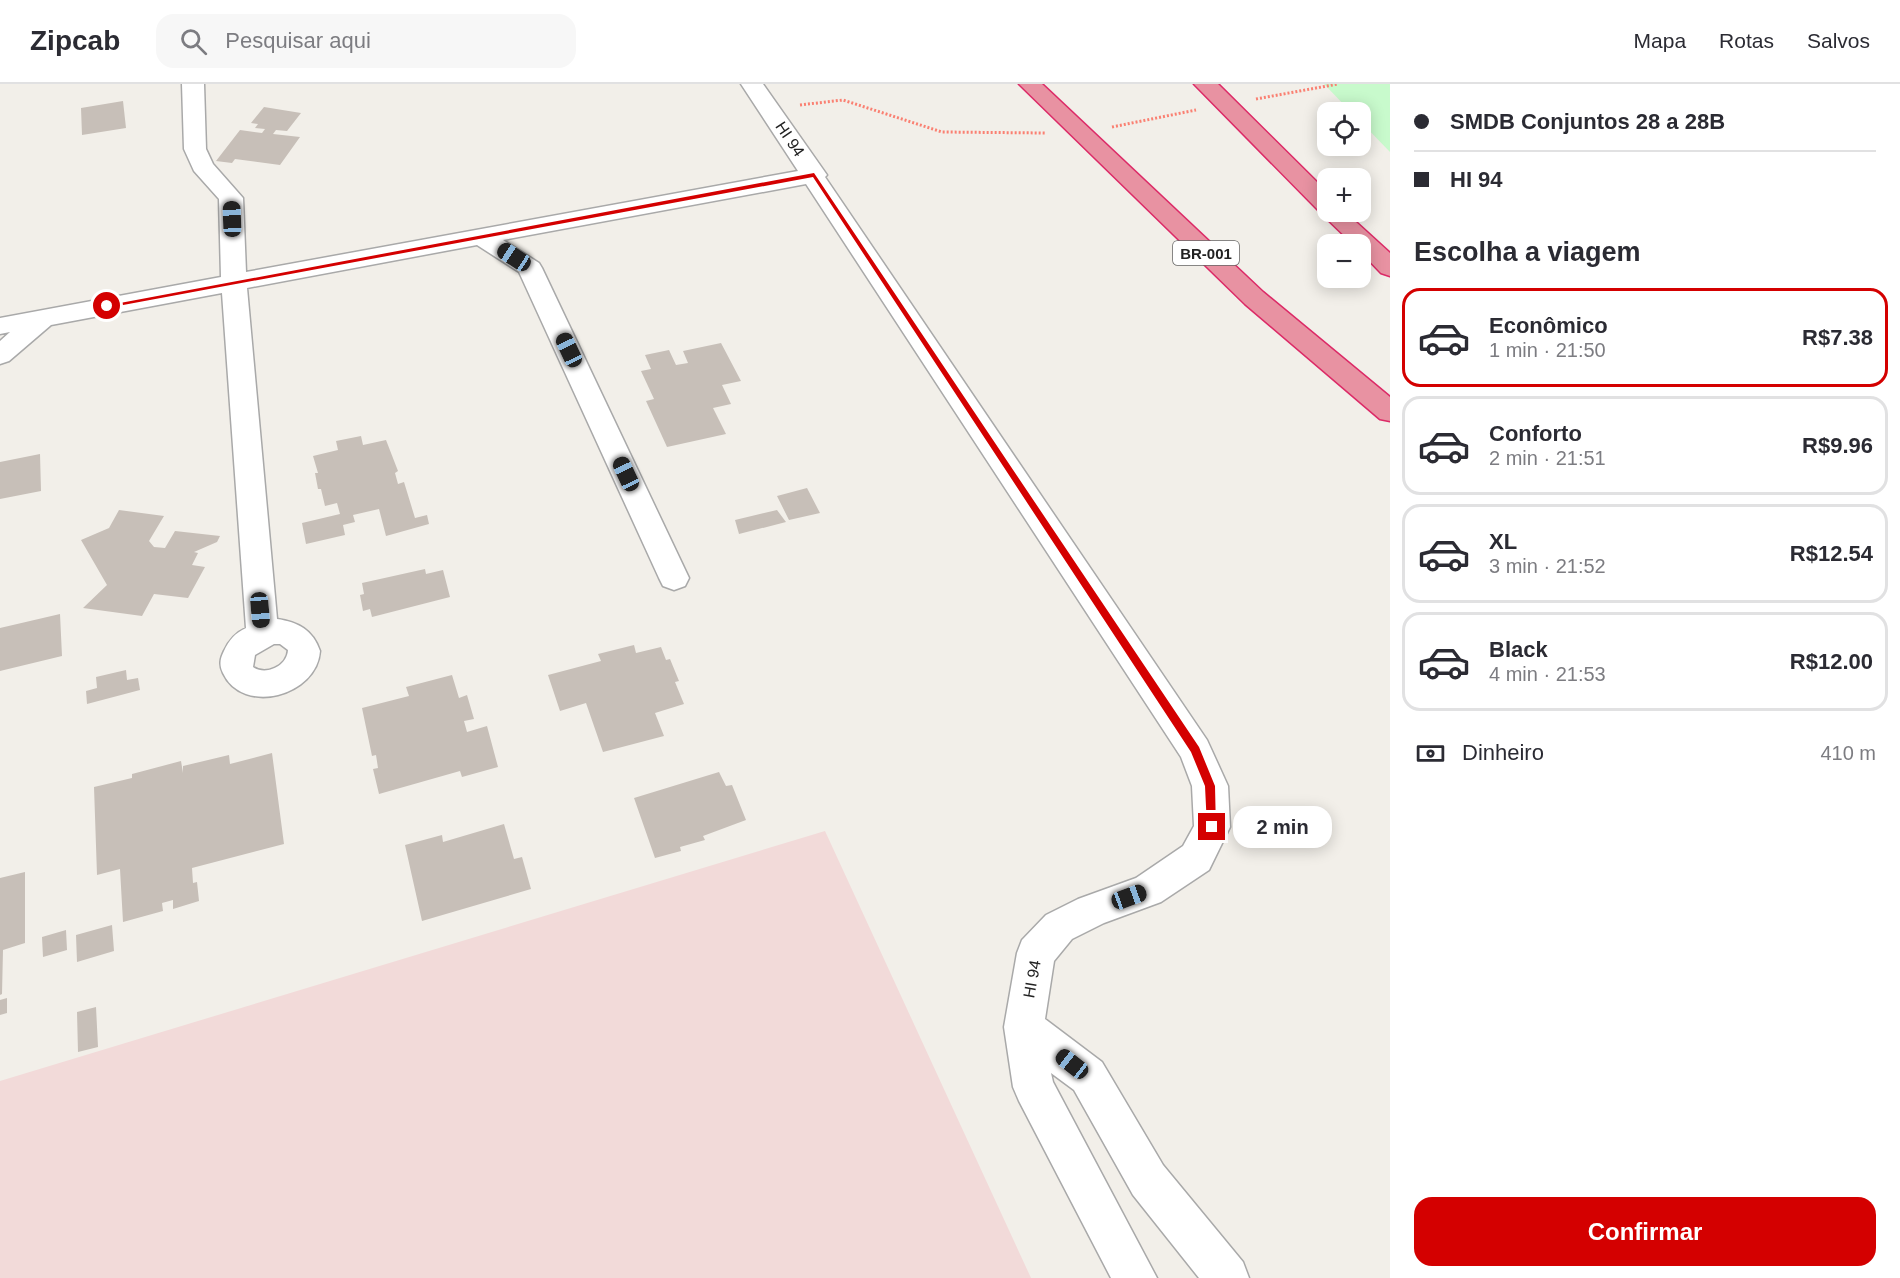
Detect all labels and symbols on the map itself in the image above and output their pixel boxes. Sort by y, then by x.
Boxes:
street label: HI 94 [772,118,808,160]
car [222,201,242,237]
car [494,240,534,274]
road number: BR-001 [1173,241,1239,265]
route start [93,292,120,319]
car [553,330,585,370]
car [610,454,642,494]
car [249,591,271,629]
callout: 2 min [1233,806,1332,848]
route end [1198,813,1225,840]
car [1109,882,1149,912]
street label: HI 94 [1020,959,1044,999]
car [1052,1046,1092,1082]

